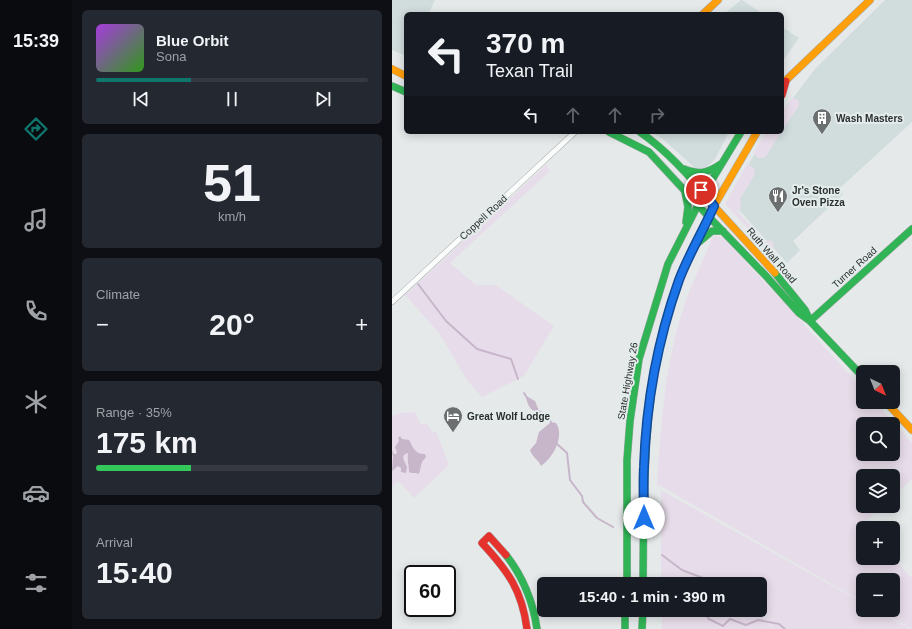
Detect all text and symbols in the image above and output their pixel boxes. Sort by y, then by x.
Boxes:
icon: left [420,28,472,80]
text: 370 m [486,28,565,59]
text: 15:39 [13,31,59,51]
text: Blue Orbit [156,32,229,49]
text: Sona [156,49,186,64]
text: Texan Trail [486,61,573,81]
icon: previous [130,88,152,110]
icon: pause [221,88,243,110]
icon: next [312,88,334,110]
icon: left [520,104,542,126]
icon: ahead [562,104,584,126]
icon: ahead [604,104,626,126]
icon: right [646,104,668,126]
building icon: Wash Masters [811,107,833,135]
place label: Wash Masters [836,113,903,124]
icon: directions [22,115,50,143]
text: 51 [203,154,261,212]
pin [684,173,718,207]
icon: arrive [690,179,712,201]
restaurant icon: Jr's Stone Oven Pizza [767,185,789,213]
place label: Jr's Stone Oven Pizza [792,185,845,208]
street label: Coppell Road [457,193,509,242]
icon: music [22,206,50,234]
text: km/h [218,209,246,224]
street label: Ruth Wall Road [745,225,799,285]
street label: Turner Road [830,245,879,290]
text: Climate [96,287,140,302]
icon: phone [22,297,50,325]
text: 20° [209,308,255,341]
text: − [96,312,109,337]
text: + [355,312,368,337]
street label: State Highway 26 [615,341,640,421]
north arrow [856,365,900,409]
map controls [856,365,900,617]
icon: climate [22,388,50,416]
text: Range · 35% [96,405,172,420]
hotel icon: Great Wolf Lodge [442,405,464,433]
place label: Great Wolf Lodge [467,411,551,422]
button: search [856,417,900,461]
text: 175 km [96,426,198,459]
button: layers [856,469,900,513]
icon: car [22,479,50,507]
position arrow [623,497,665,539]
button: + [856,521,900,565]
text: Arrival [96,535,133,550]
text: 15:40 [96,556,173,589]
speed limit sign: 60 [404,565,456,617]
icon: filters [22,569,50,597]
button: − [856,573,900,617]
text: 15:40 · 1 min · 390 m [579,588,725,605]

